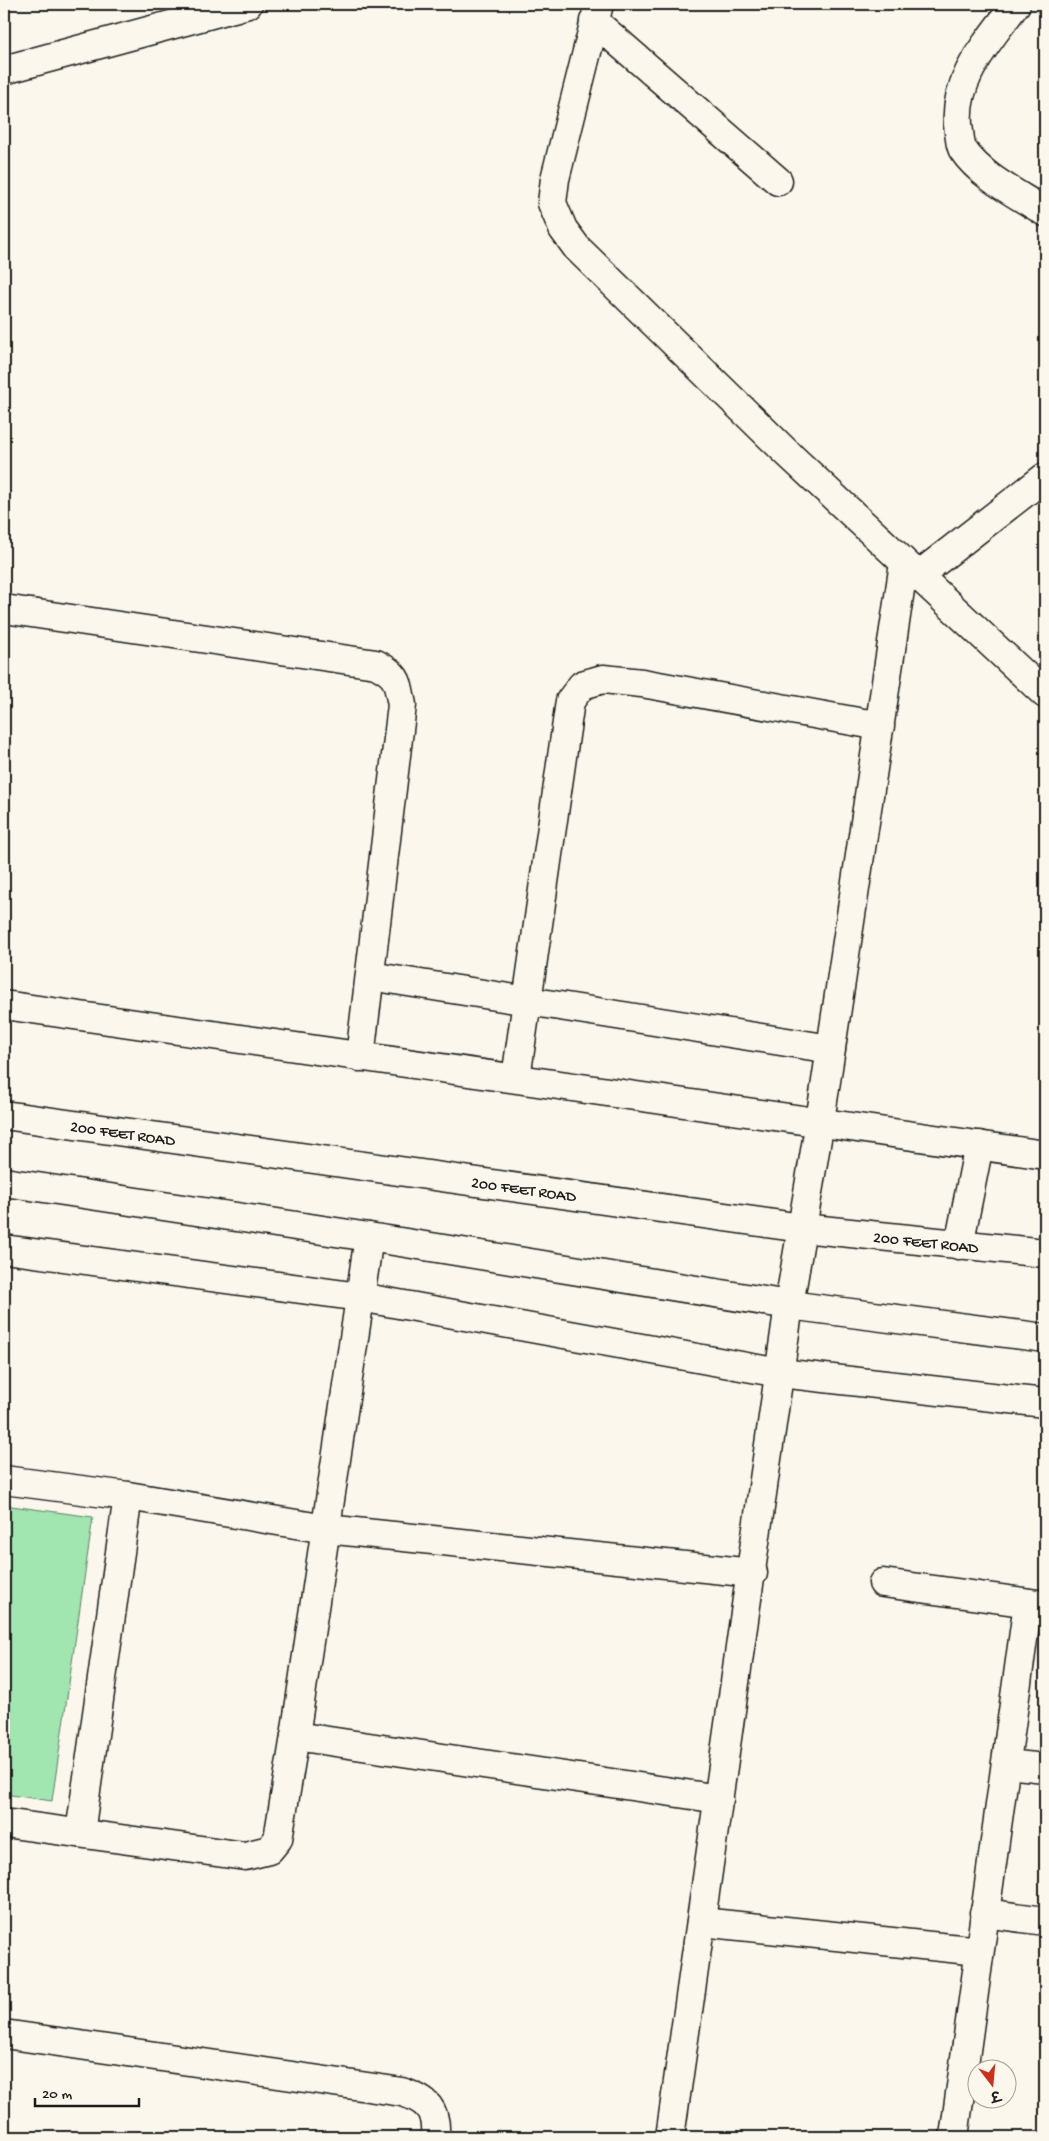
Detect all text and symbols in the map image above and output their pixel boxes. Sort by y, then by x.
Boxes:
street label: 200 FEET ROAD [69,1119,177,1152]
street label: 200 FEET ROAD [470,1175,578,1208]
street label: 200 FEET ROAD [872,1230,980,1260]
north arrow [966,2058,1016,2108]
scale bar [35,2076,139,2108]
text: उ [986,2084,1004,2104]
text: 20 m [42,2086,72,2104]

